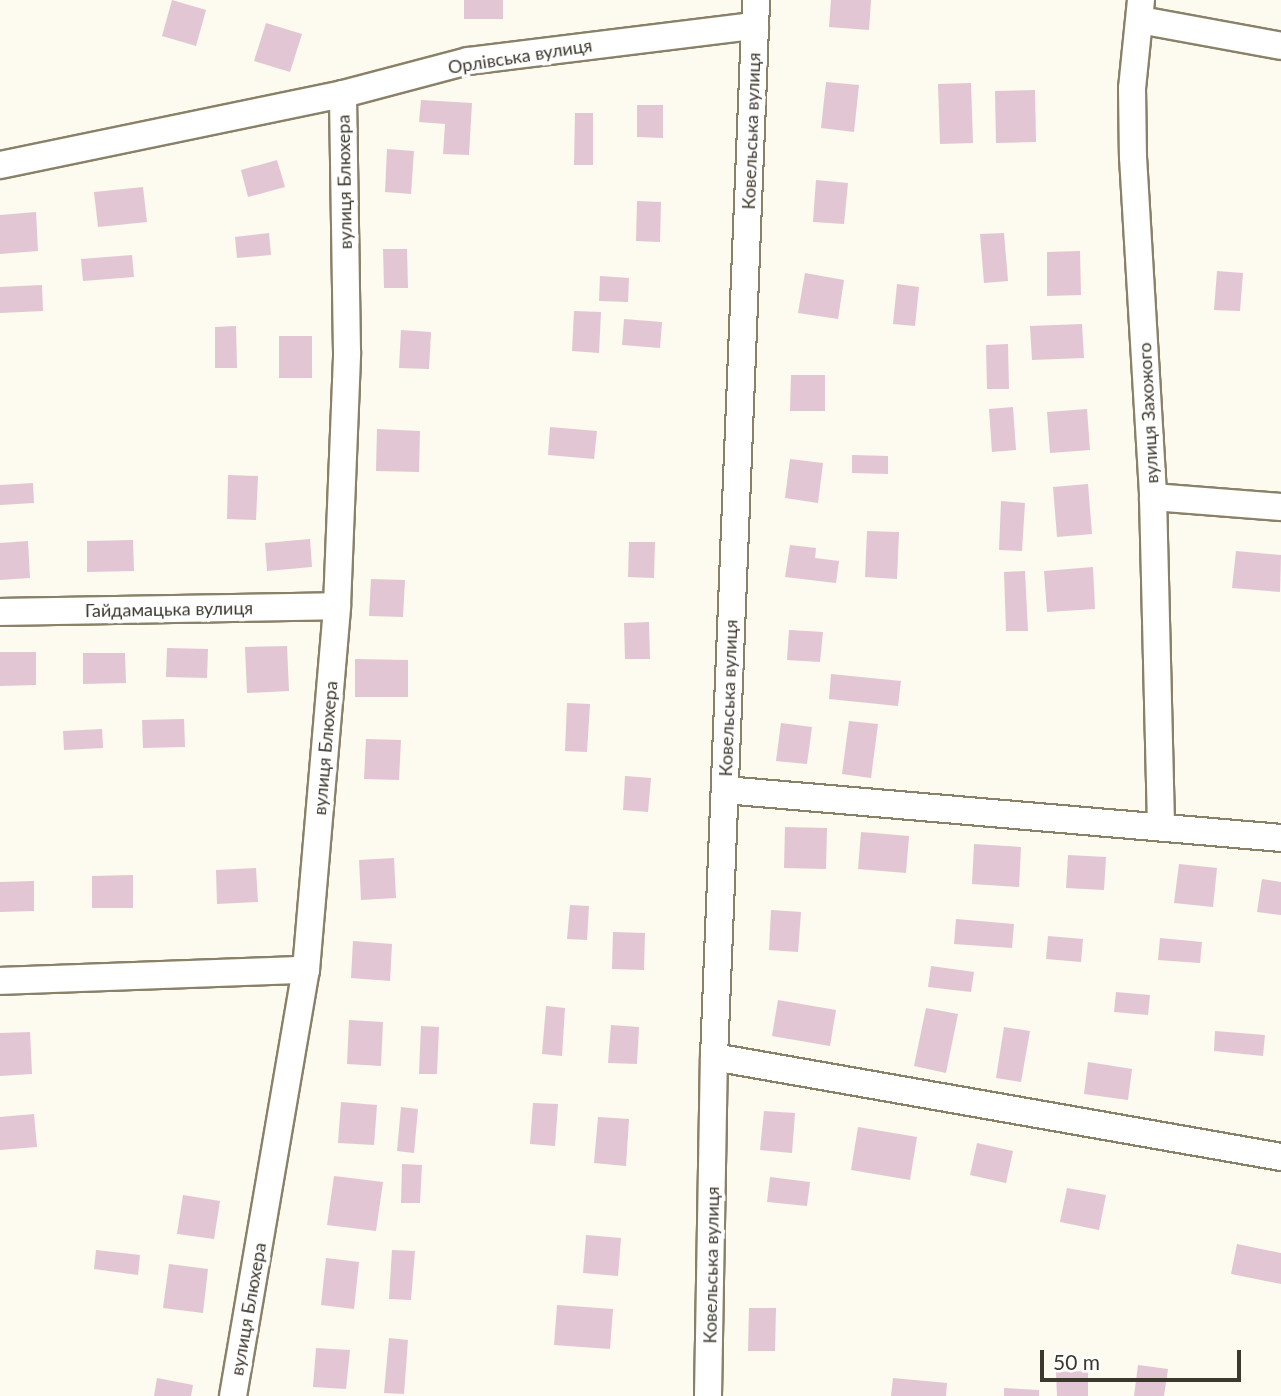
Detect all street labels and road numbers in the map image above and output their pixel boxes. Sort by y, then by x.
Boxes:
street label: Орлівська вулиця [446,34,594,78]
street label: Ковельська вулиця [737,52,765,210]
street label: вулиця Блюхера [332,114,356,250]
street label: вулиця Захожого [1134,342,1162,484]
street label: Гайдамацька вулиця [85,597,253,621]
street label: Ковельська вулиця [714,619,742,777]
street label: вулиця Блюхера [308,680,342,816]
street label: Ковельська вулиця [699,1186,723,1344]
street label: вулиця Блюхера [226,1241,270,1377]

